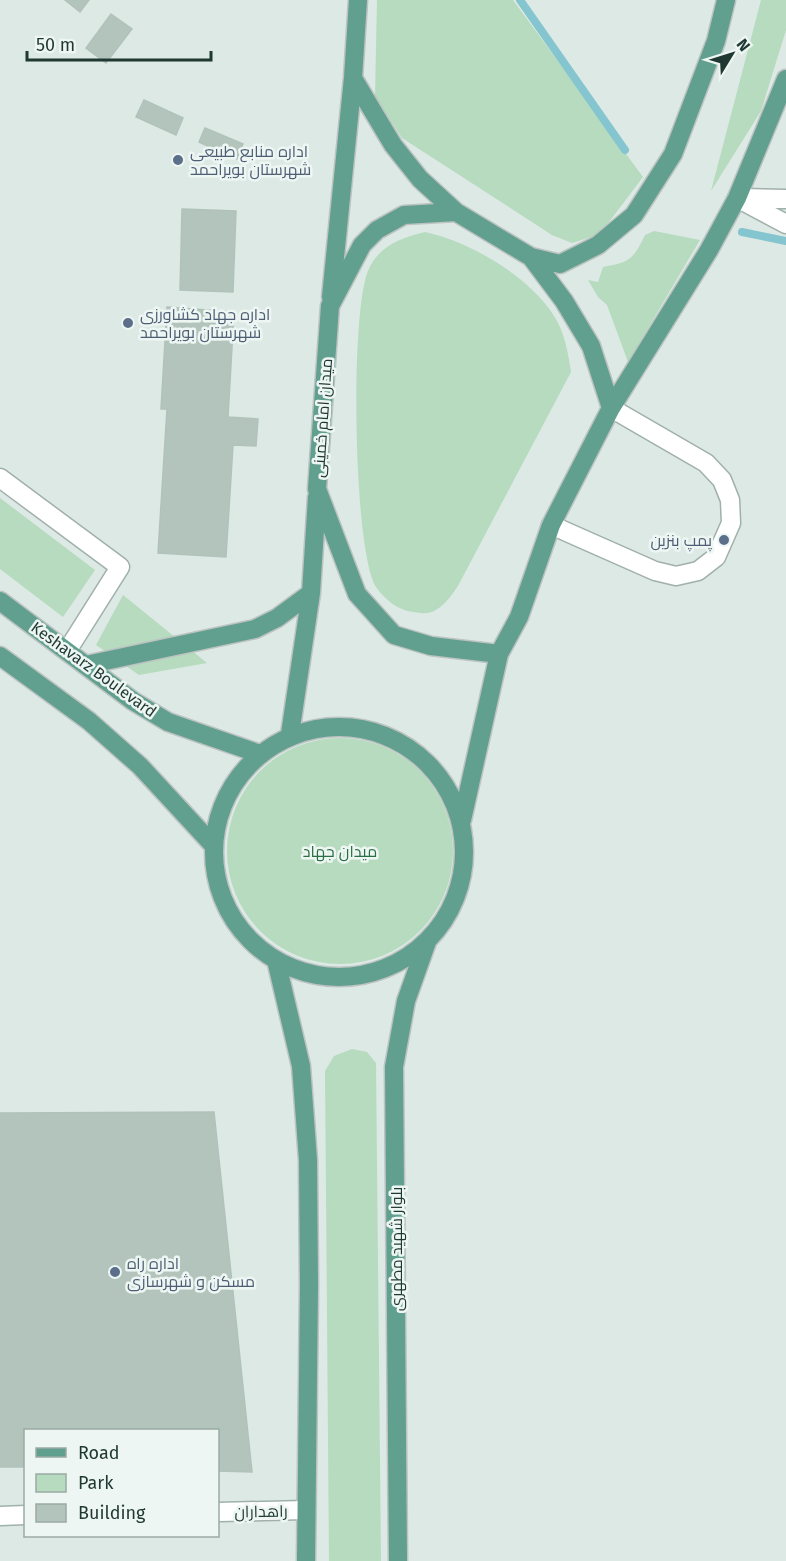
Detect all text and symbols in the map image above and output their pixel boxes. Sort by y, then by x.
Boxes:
scale bar [27,24,212,62]
north arrow [702,24,762,84]
text: 50 m [36,34,75,56]
text: N [733,35,754,55]
place label: اداره منابع طبیعی شهرستان بویراحمد [190,142,311,180]
marker: اداره منابع طبیعی شهرستان بویراحمد [171,153,185,167]
place label: اداره جهاد کشاورزی شهرستان بویراحمد [140,305,270,343]
marker: اداره جهاد کشاورزی شهرستان بویراحمد [121,316,135,330]
street label: میدان امام خمینی [309,358,338,478]
place label: پمپ بنزین [650,531,713,552]
marker: پمپ بنزین [717,533,731,547]
street label: Keshavarz Boulevard [27,618,160,721]
park label: میدان جهاد [303,842,377,862]
street label: بلوار شهید مطهری [387,1187,407,1311]
place label: اداره راه مسکن و شهرسازی [127,1254,255,1292]
marker: اداره راه مسکن و شهرسازی [108,1265,122,1279]
legend [24,1429,219,1537]
text: Road [78,1442,120,1464]
text: Park [78,1472,114,1494]
text: Building [78,1502,146,1524]
street label: راهداران [234,1502,288,1522]

